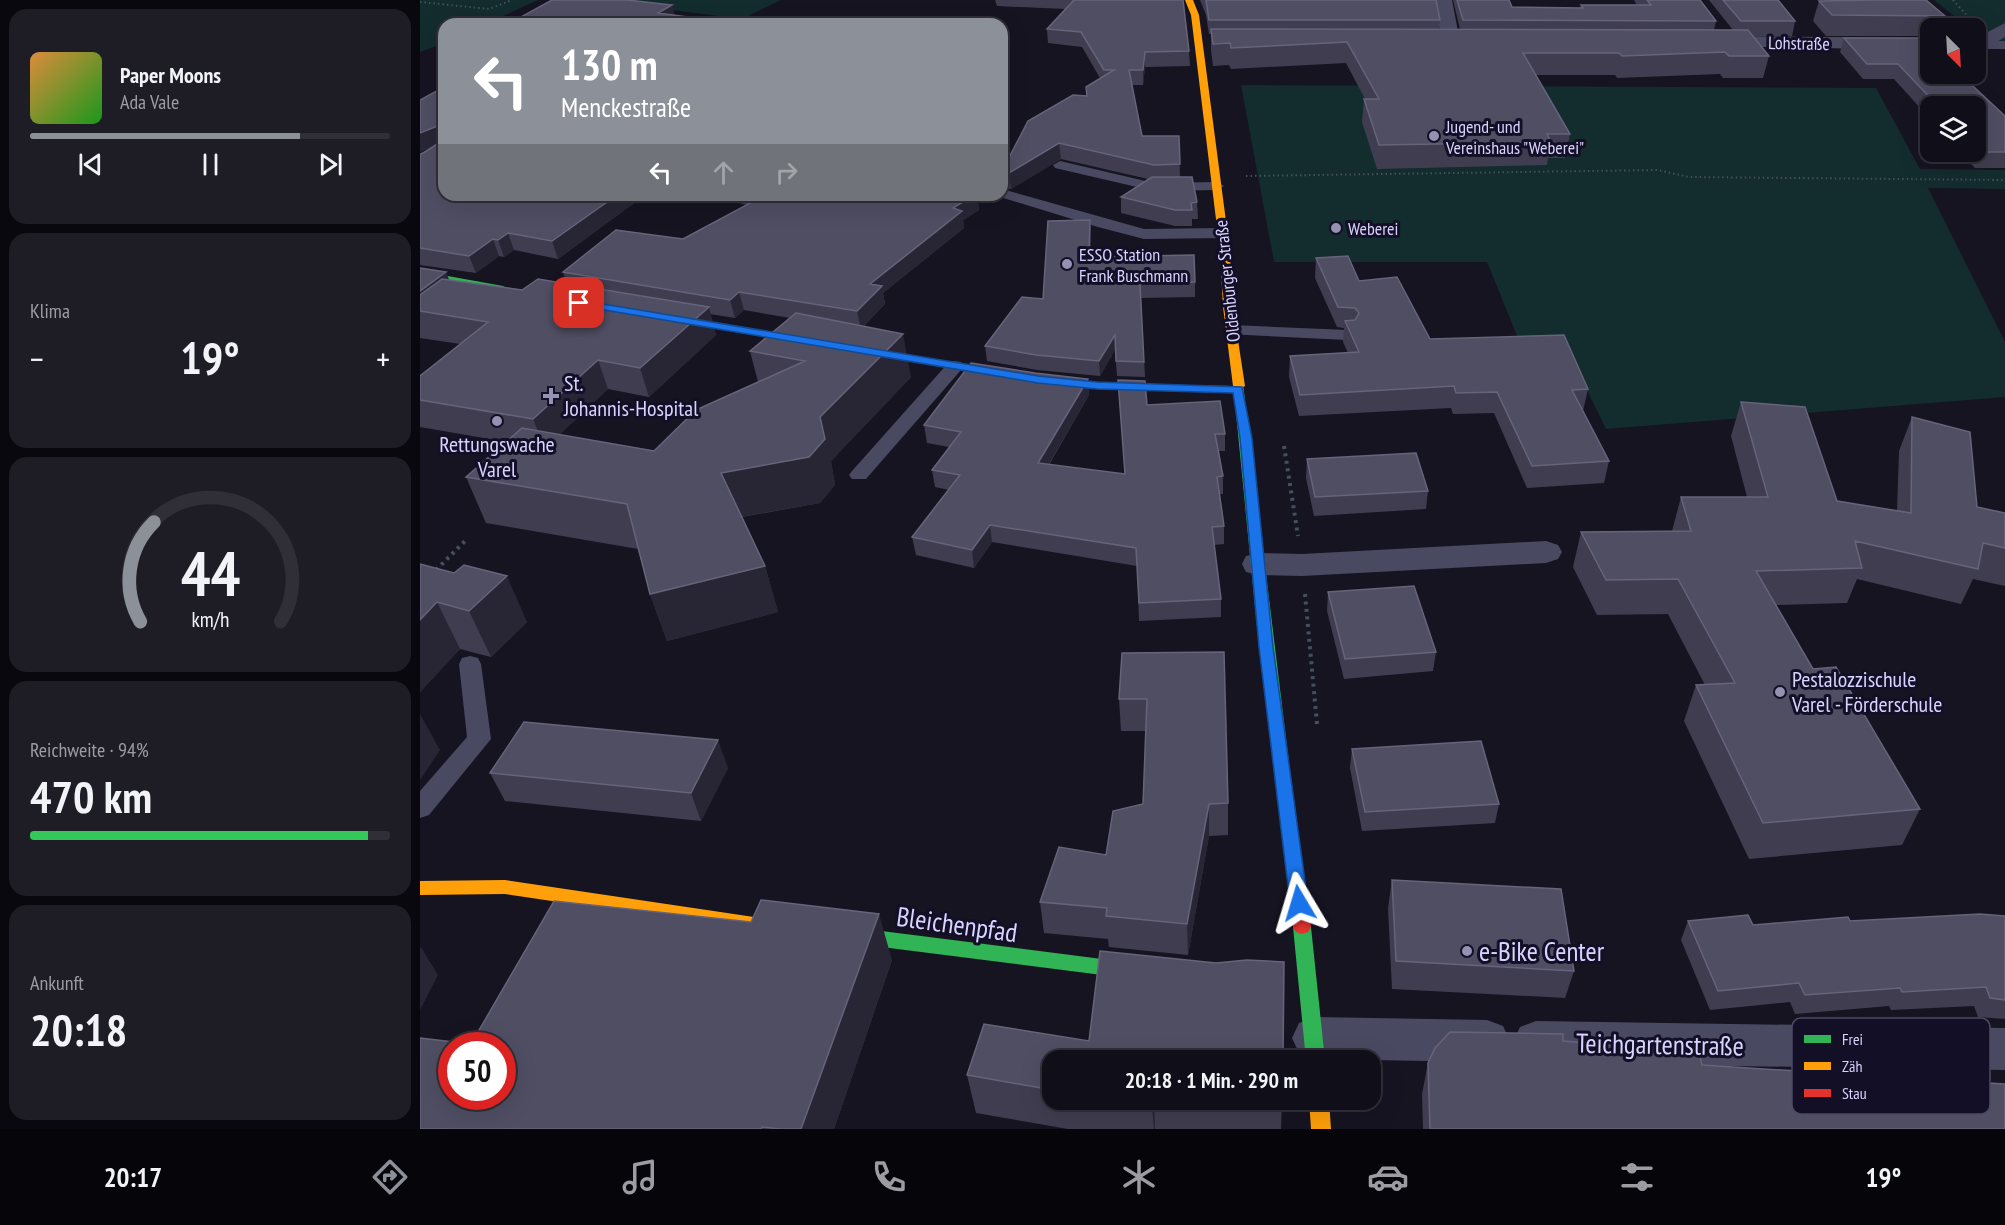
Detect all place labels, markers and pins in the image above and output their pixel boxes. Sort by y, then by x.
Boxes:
place label: Jugend- und Vereinshaus "Weberei" [1445,115,1584,159]
marker: Jugend- und Vereinshaus "Weberei" [1427,129,1441,143]
place label: Weberei [1348,217,1398,240]
marker: Weberei [1329,221,1343,235]
place label: ESSO Station Frank Buschmann [1079,243,1188,287]
marker: ESSO Station Frank Buschmann [1060,257,1074,271]
pin [553,277,604,328]
place label: St. Johannis-Hospital [563,369,699,422]
marker: St. Johannis-Hospital [542,387,560,405]
marker: Rettungswache Varel [490,414,504,428]
place label: Rettungswache Varel [439,430,555,483]
place label: Pestalozzischule Varel - Förderschule [1791,665,1942,718]
marker: Pestalozzischule Varel - Förderschule [1773,685,1787,699]
place label: e-Bike Center [1479,934,1605,968]
marker: e-Bike Center [1460,944,1474,958]

